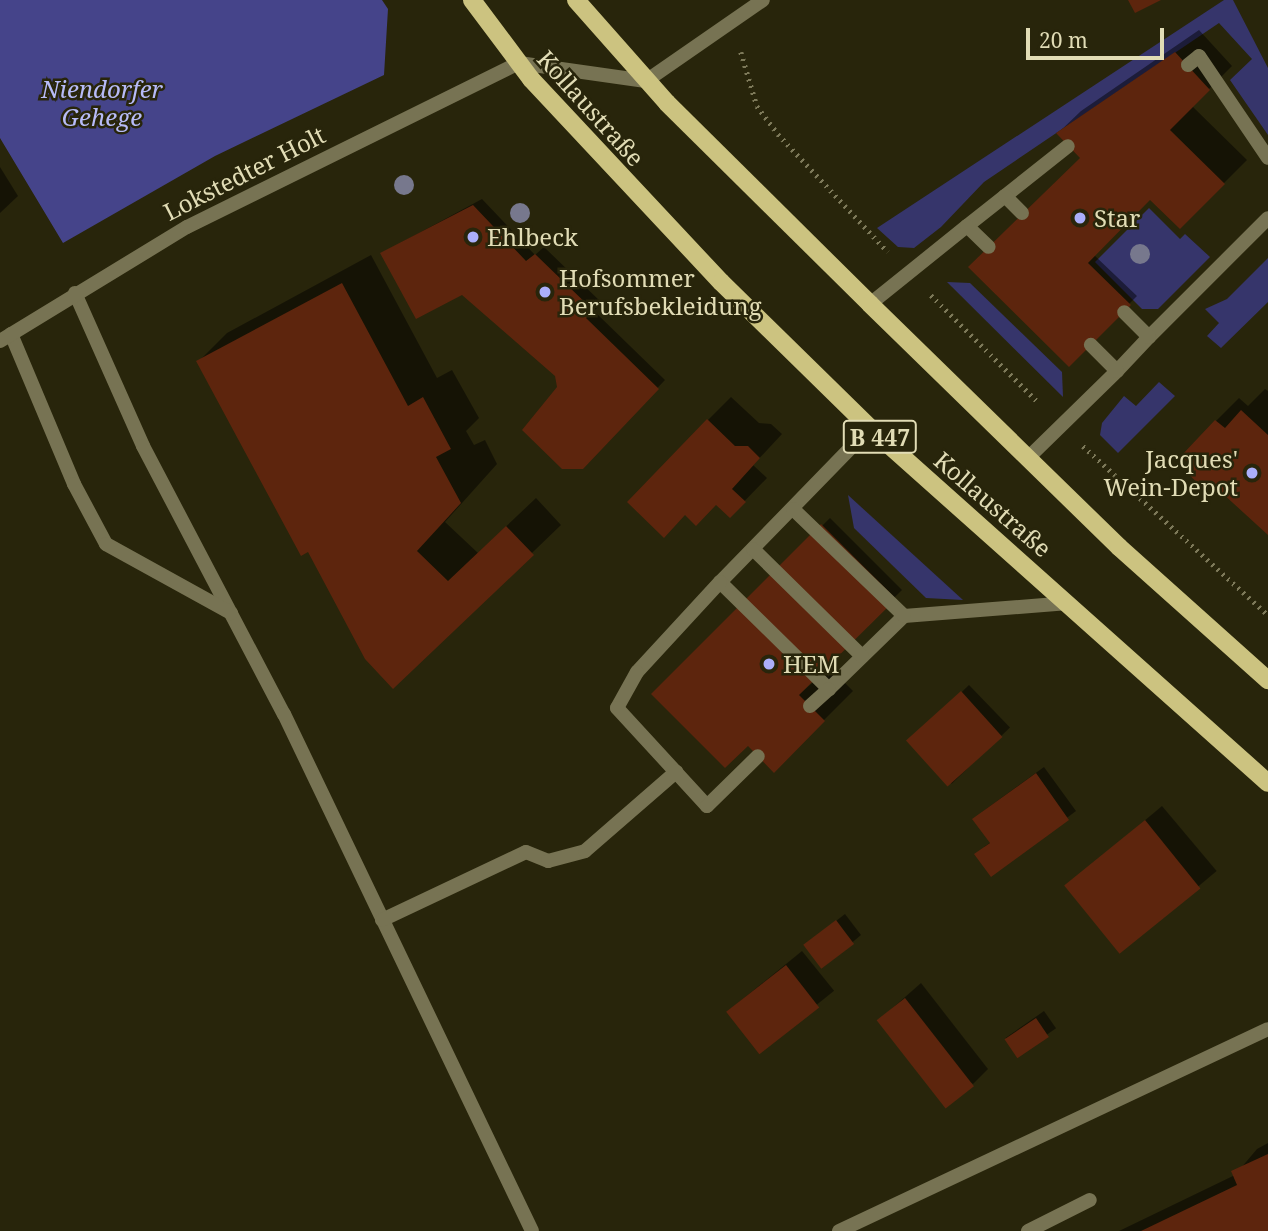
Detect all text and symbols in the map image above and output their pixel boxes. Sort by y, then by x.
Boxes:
scale bar [1030,14,1168,58]
text: 20 m [1039,26,1088,54]
street label: Kollaustraße [532,44,650,172]
park label: Niendorfer Gehege [41,75,163,131]
street label: Lokstedter Holt [158,120,330,226]
place label: Star [1094,204,1140,232]
marker: Star [1072,210,1088,226]
place label: Ehlbeck [487,223,578,251]
marker: Ehlbeck [465,229,481,245]
place label: Hofsommer Berufsbekleidung [559,264,762,320]
marker: Hofsommer Berufsbekleidung [537,284,553,300]
road number: B 447 [842,418,918,457]
street label: Kollaustraße [929,445,1057,563]
place label: Jacques' Wein-Depot [1104,445,1238,501]
marker: Jacques' Wein-Depot [1244,465,1260,481]
place label: HEM [783,650,839,678]
marker: HEM [761,656,777,672]

